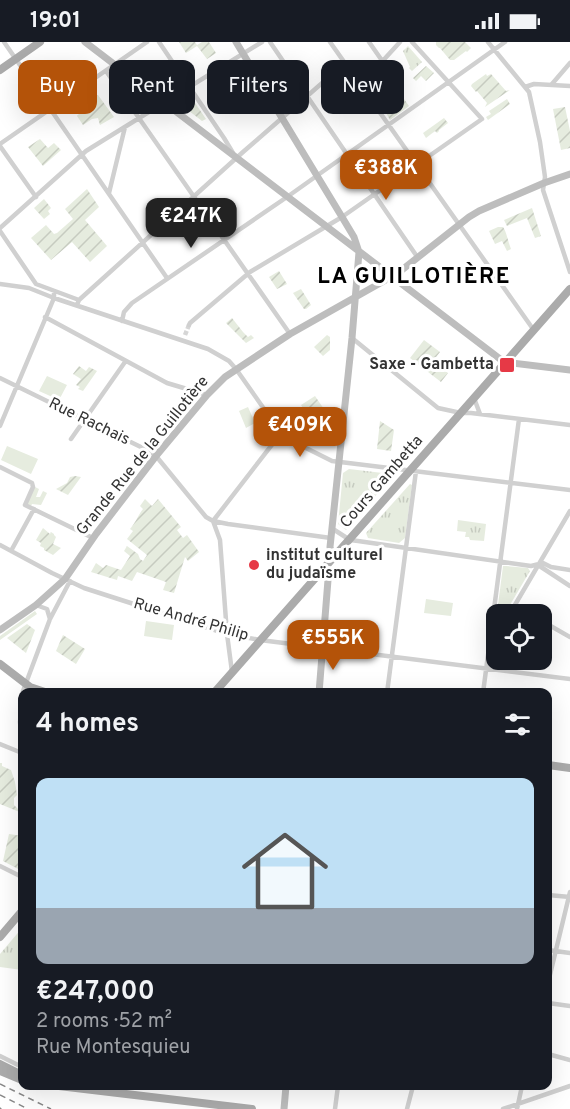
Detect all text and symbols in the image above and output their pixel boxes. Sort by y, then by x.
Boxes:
text: 19:01 [30,8,81,35]
chip: Buy [18,60,97,114]
chip: Rent [109,60,195,114]
chip: Filters [207,60,309,114]
chip: New [321,60,404,114]
pin: €388K [344,150,428,201]
text: €388K [354,156,418,182]
pin: €247K [149,198,233,249]
text: €247K [160,204,222,230]
district label: LA GUILLOTIÈRE [317,262,511,291]
place label: Saxe - Gambetta [369,355,494,375]
marker: Saxe - Gambetta [498,356,516,374]
street label: Grande Rue de la Guillotière [72,372,214,540]
street label: Rue Rachais [45,394,133,450]
pin: €409K [258,407,342,458]
text: €409K [267,413,333,439]
street label: Cours Gambetta [336,431,428,533]
place label: institut culturel du judaïsme [266,546,383,584]
marker: institut culturel du judaïsme [247,558,261,572]
street label: Rue André Philip [131,594,251,646]
map controls [486,604,552,670]
button: locate [486,604,552,670]
pin: €555K [291,620,375,671]
text: €555K [301,626,365,652]
text: 4 homes [36,708,139,741]
icon: filters [501,708,534,741]
icon: home [231,817,339,925]
text: €247,000 [36,976,155,1009]
text: 2 rooms · 52 m² [36,1009,172,1035]
text: Rue Montesquieu [36,1035,190,1061]

